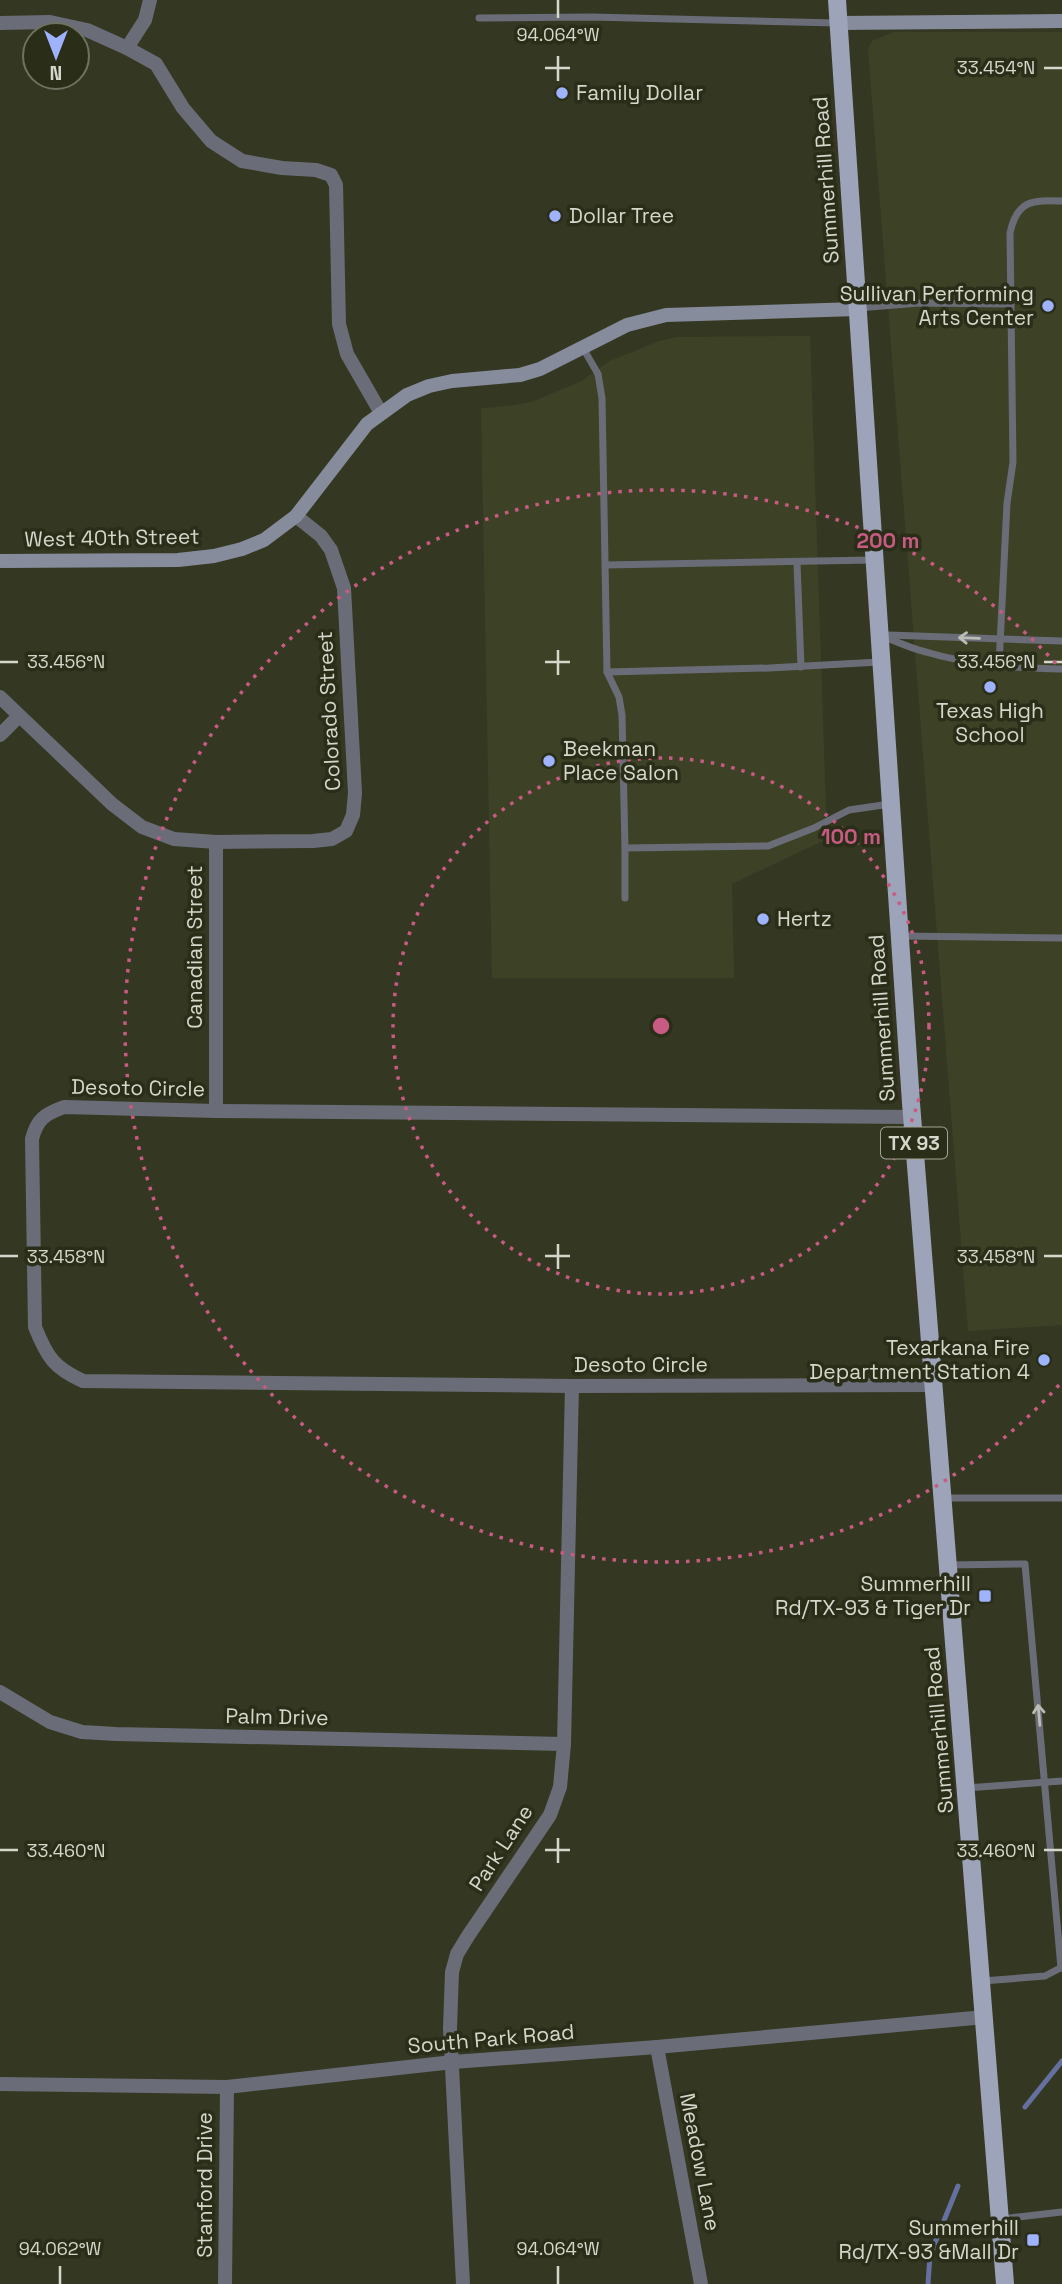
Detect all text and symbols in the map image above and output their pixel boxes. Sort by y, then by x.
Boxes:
north arrow [21,21,91,91]
text: 94.064°W [517,23,600,46]
text: 33.454°N [957,56,1035,79]
text: N [50,60,62,85]
place label: Family Dollar [576,79,703,106]
marker: Family Dollar [554,85,570,101]
street label: Summerhill Road [806,96,845,264]
place label: Dollar Tree [569,202,674,229]
marker: Dollar Tree [547,208,563,224]
place label: Sullivan Performing Arts Center [840,280,1034,331]
marker: Sullivan Performing Arts Center [1040,298,1056,314]
street label: West 40th Street [24,522,200,553]
text: 200 m [857,527,919,554]
street label: Colorado Street [311,630,346,792]
one-way arrow [958,632,981,645]
text: 33.456°N [27,650,105,673]
text: 33.456°N [957,650,1035,673]
marker: Texas High School [982,679,998,695]
place label: Texas High School [936,697,1044,748]
place label: Beekman Place Salon [563,735,679,786]
marker: Beekman Place Salon [541,753,557,769]
text: 100 m [821,823,881,850]
street label: Canadian Street [181,865,208,1029]
place label: Hertz [777,905,832,932]
marker: Hertz [755,911,771,927]
street label: Summerhill Road [862,934,901,1102]
centre of rings [649,1014,673,1038]
street label: Desoto Circle [71,1073,205,1102]
road number: TX 93 [881,1128,947,1158]
text: 33.458°N [27,1245,105,1268]
text: 33.458°N [957,1245,1035,1268]
place label: Texarkana Fire Department Station 4 [809,1334,1030,1385]
street label: Desoto Circle [574,1351,708,1378]
marker: Texarkana Fire Department Station 4 [1036,1352,1052,1368]
place label: Summerhill Rd/TX-93 & Tiger Dr [775,1570,971,1621]
marker: Summerhill Rd/TX-93 & Tiger Dr [977,1588,993,1604]
street label: Summerhill Road [918,1645,959,1815]
street label: Palm Drive [225,1702,329,1731]
one-way arrow [1032,1704,1045,1726]
street label: Park Lane [463,1799,539,1896]
text: 33.460°N [27,1839,105,1862]
text: 33.460°N [957,1839,1035,1862]
street label: South Park Road [406,2018,575,2059]
street label: Meadow Lane [674,2091,727,2233]
street label: Stanford Drive [191,2112,218,2258]
place label: Summerhill Rd/TX-93 &Mall Dr [839,2214,1019,2265]
marker: Summerhill Rd/TX-93 &Mall Dr [1025,2232,1041,2248]
text: 94.062°W [19,2237,101,2260]
text: 94.064°W [517,2237,600,2260]

